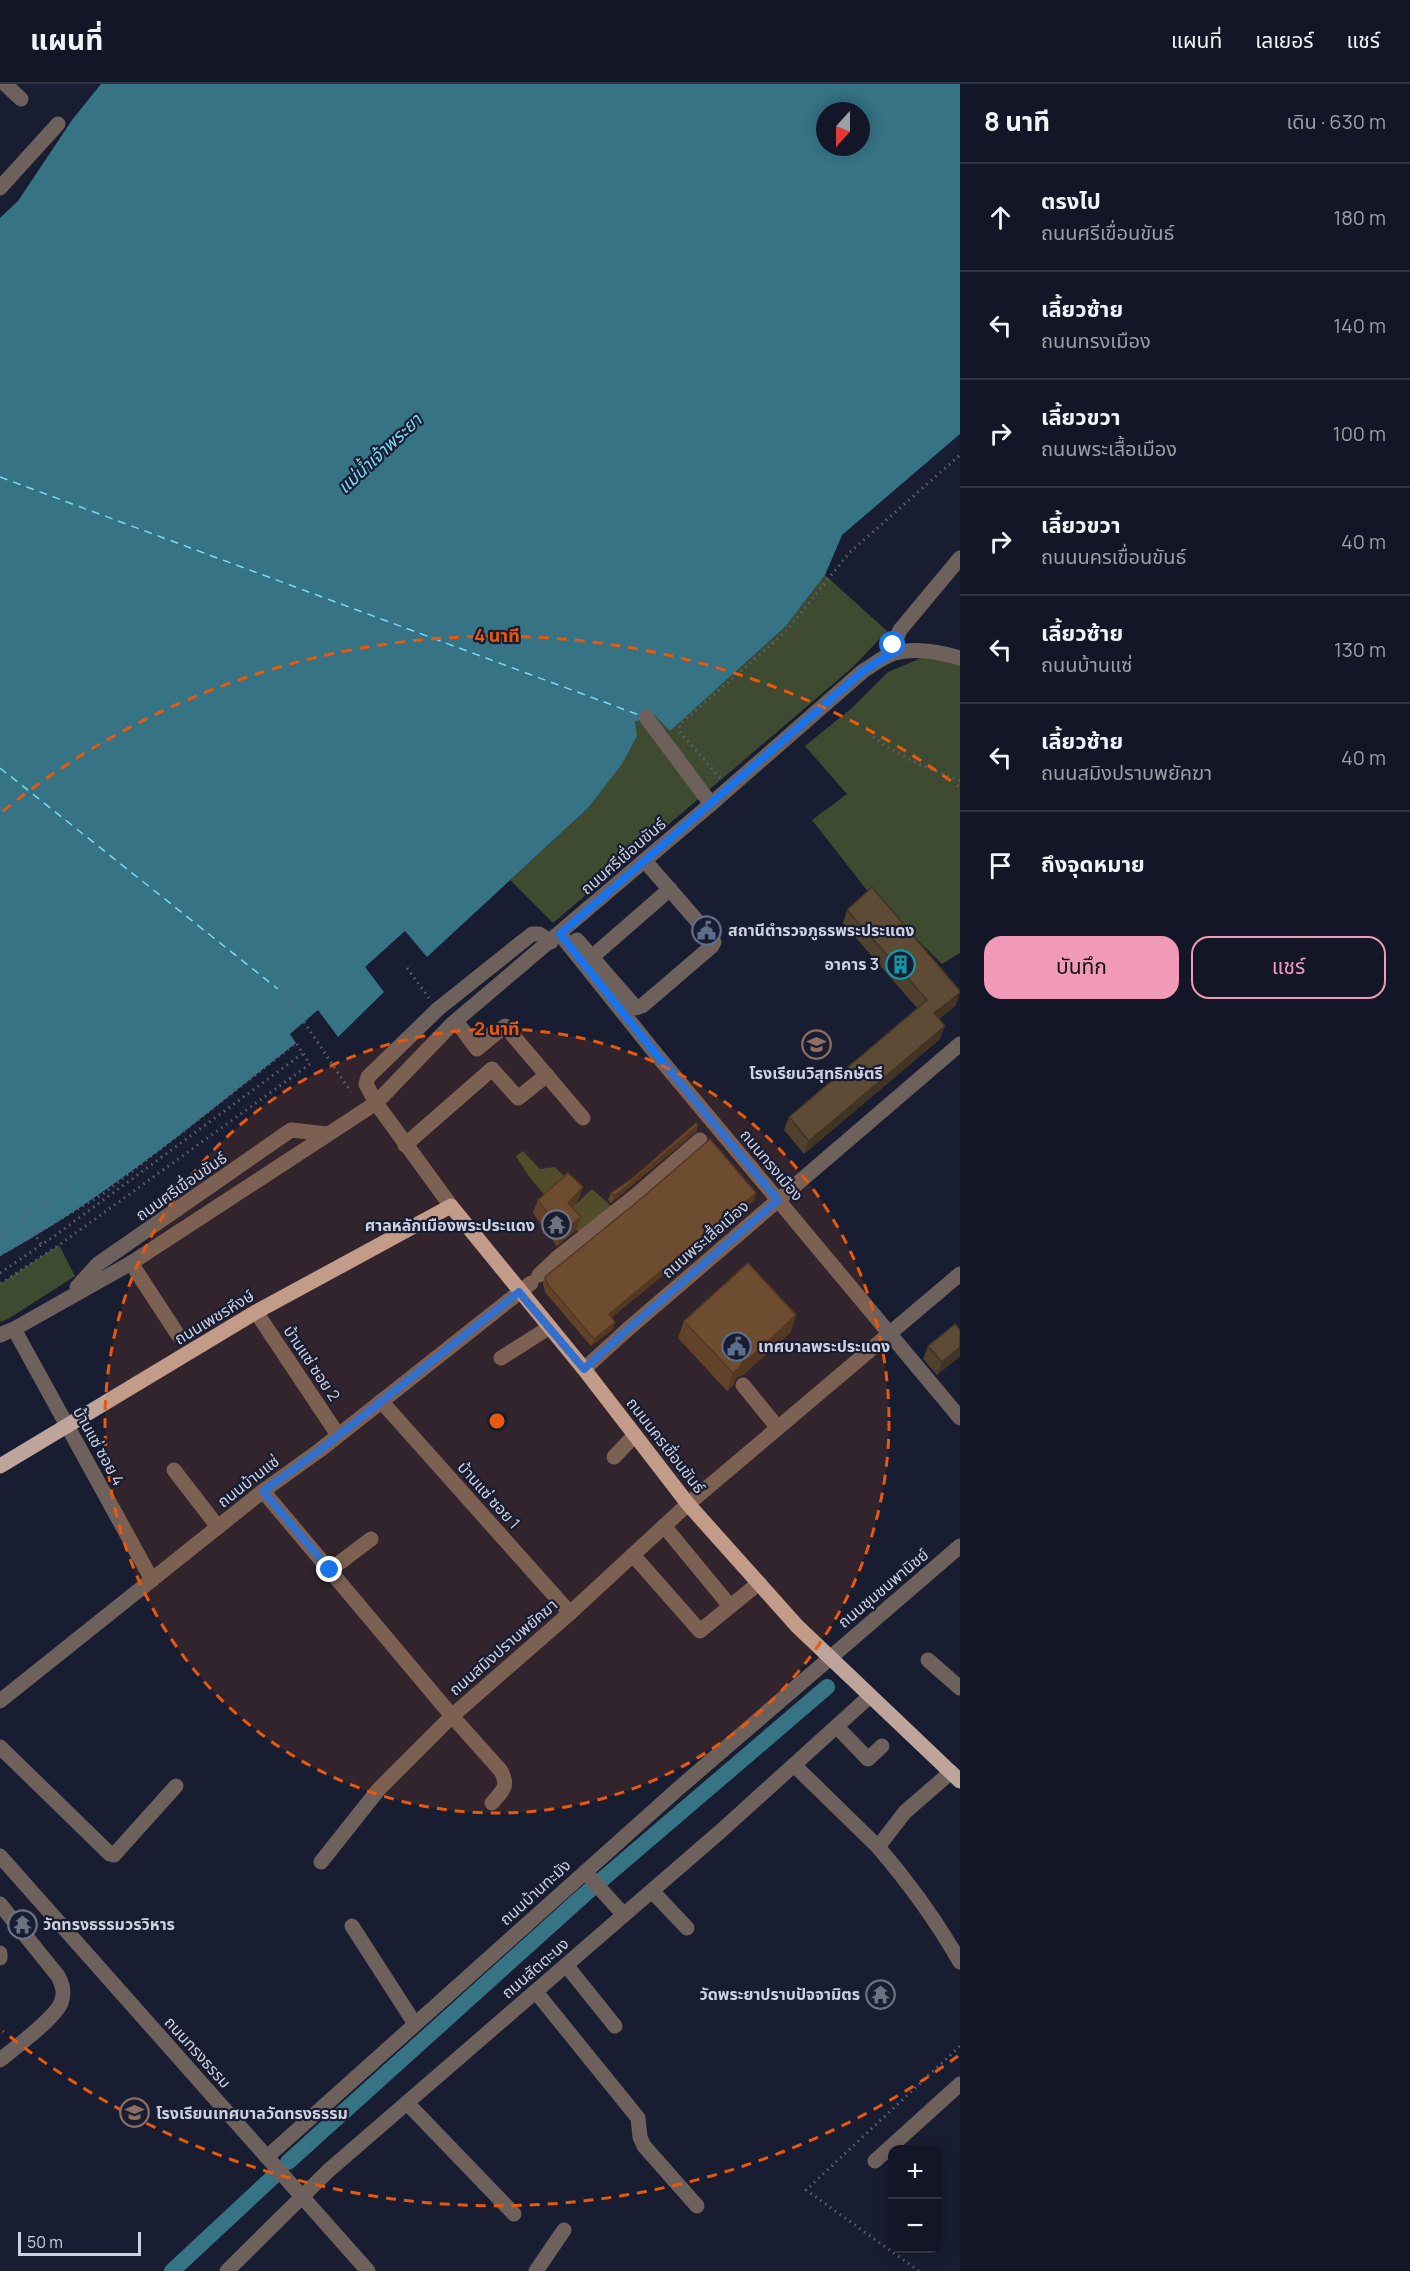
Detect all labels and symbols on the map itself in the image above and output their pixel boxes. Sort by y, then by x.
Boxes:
north arrow [816,102,870,156]
water label: แม่น้ำเจ้าพระยา [332,407,427,498]
text: 4 นาที [474,623,520,647]
route start [879,631,905,657]
street label: ถนนศรีเขื่อนขันธ์ [576,813,671,899]
public building icon: สถานีตำรวจภูธรพระประแดง [691,914,723,946]
place label: สถานีตำรวจภูธรพระประแดง [728,919,914,941]
building icon: อาคาร 3 [884,948,916,980]
place label: อาคาร 3 [824,953,879,975]
text: 2 นาที [474,1016,520,1040]
school or university icon: โรงเรียนวิสุทธิกษัตรี [800,1029,832,1061]
place label: โรงเรียนวิสุทธิกษัตรี [749,1062,883,1084]
street label: ถนนทรงเมือง [735,1124,809,1206]
street label: ถนนศรีเขื่อนขันธ์ [131,1146,231,1226]
street label: ถนนพระเสื้อเมือง [657,1195,753,1283]
temple icon: ศาลหลักเมืองพระประแดง [540,1209,572,1241]
place label: ศาลหลักเมืองพระประแดง [365,1214,535,1236]
street label: ถนนเพชรหึงษ์ [170,1284,258,1350]
street label: บ้านแซ่ ซอย 2 [279,1321,345,1405]
public building icon: เทศบาลพระประแดง [721,1330,753,1362]
place label: เทศบาลพระประแดง [758,1335,890,1357]
street label: ถนนนครเขื่อนขันธ์ [622,1392,711,1498]
street label: บ้านแซ่ ซอย 4 [68,1403,130,1489]
centre of rings [487,1411,507,1431]
street label: ถนนบ้านแซ่ [212,1450,284,1512]
street label: บ้านแซ่ ซอย 1 [453,1456,525,1534]
street label: ถนนชุมชนพานิชย์ [833,1543,933,1632]
route end [316,1556,342,1582]
street label: ถนนสมิงปราบพยัคฆา [444,1594,562,1700]
street label: ถนนบ้านทะมัง [495,1854,575,1930]
temple icon: วัดทรงธรรมวรวิหาร [6,1908,38,1940]
place label: วัดทรงธรรมวรวิหาร [43,1913,175,1935]
street label: ถนนสัตตะนง [497,1933,573,2003]
temple icon: วัดพระยาปราบปัจจามิตร [865,1978,897,2010]
place label: วัดพระยาปราบปัจจามิตร [699,1983,860,2005]
street label: ถนนทรงธรรม [160,2011,236,2093]
school or university icon: โรงเรียนเทศบาลวัดทรงธรรม [119,2097,151,2129]
place label: โรงเรียนเทศบาลวัดทรงธรรม [156,2102,348,2124]
scale bar [18,2229,141,2256]

